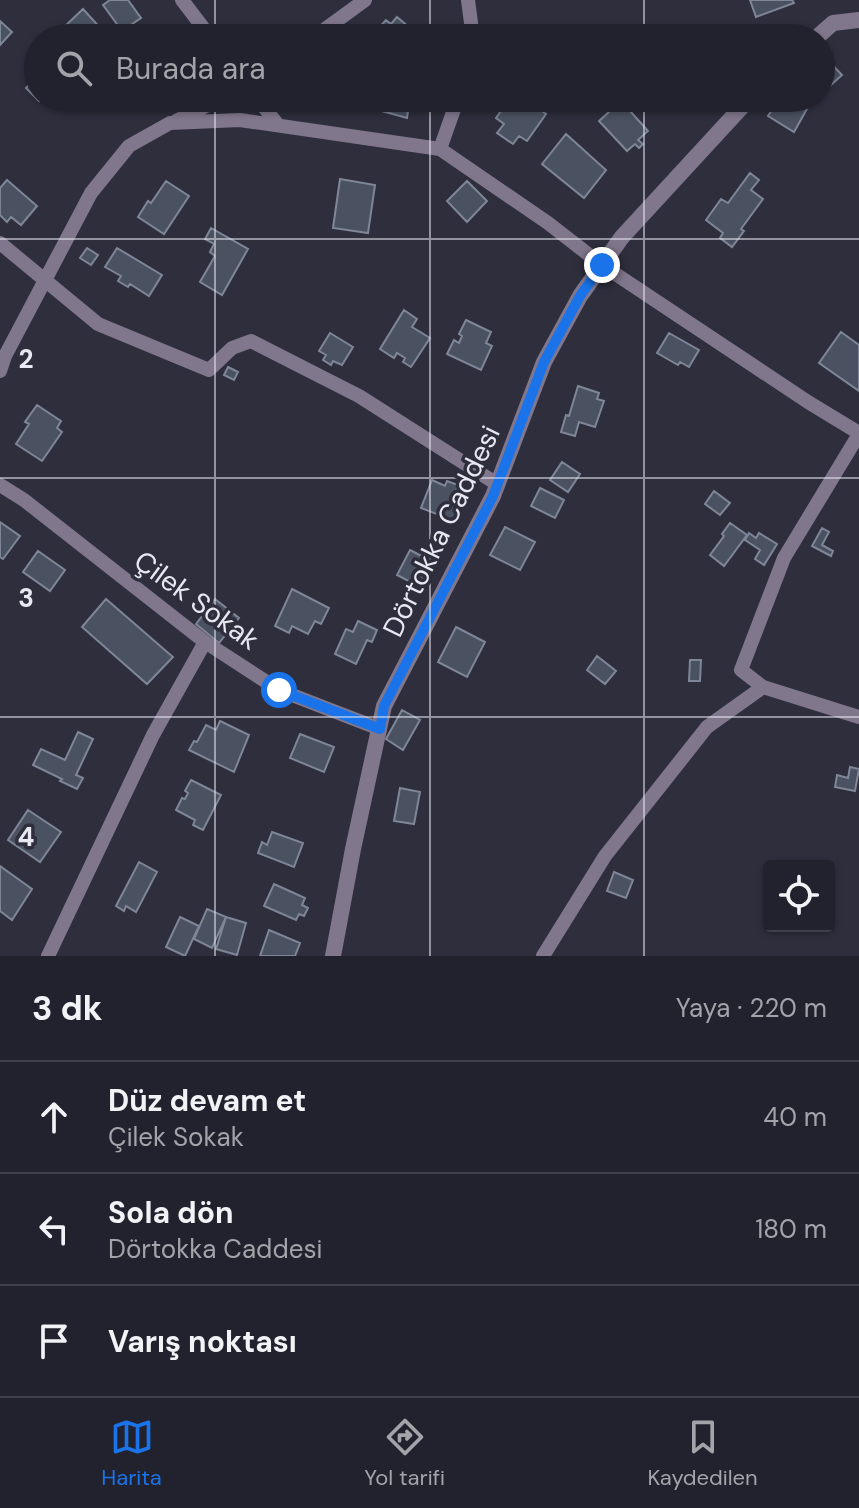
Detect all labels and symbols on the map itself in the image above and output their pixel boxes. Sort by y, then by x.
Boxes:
route end [584,247,620,283]
text: 2 [18,342,34,376]
street label: Dörtokka Caddesi [374,419,509,643]
street label: Çilek Sokak [127,542,267,658]
text: 3 [18,581,34,615]
route start [261,672,297,708]
text: 4 [18,820,34,854]

